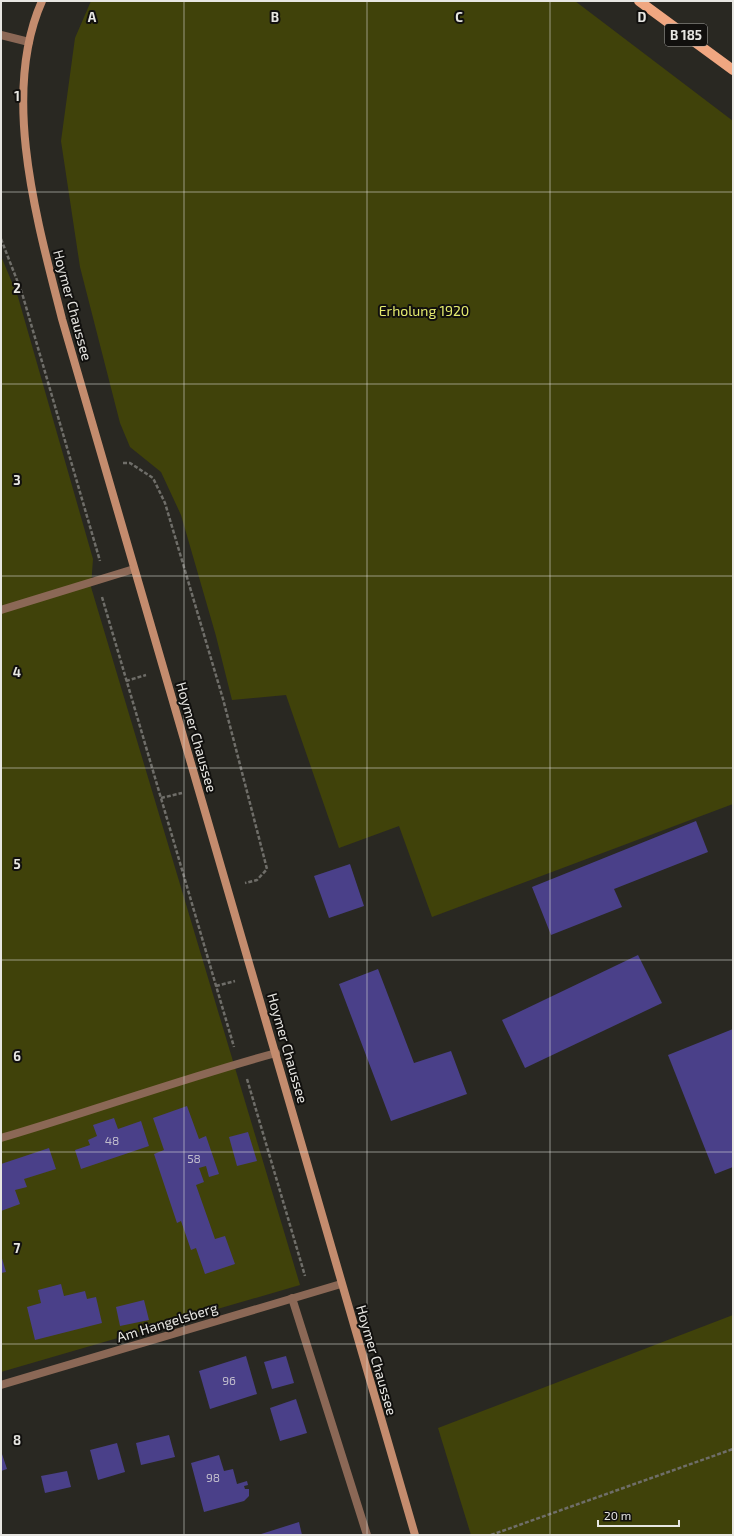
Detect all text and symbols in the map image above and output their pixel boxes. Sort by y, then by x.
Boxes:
text: A [88,9,97,25]
text: B [271,9,279,25]
text: C [455,9,463,25]
text: D [638,9,647,25]
road number: B 185 [665,24,707,46]
text: 1 [14,88,20,104]
street label: Hoymer Chaussee [50,248,96,362]
text: 2 [13,280,21,296]
park label: Erholung 1920 [379,302,469,319]
text: 3 [13,472,21,488]
text: 4 [13,664,21,680]
street label: Hoymer Chaussee [173,680,221,794]
text: 5 [13,856,21,872]
street label: Hoymer Chaussee [264,991,312,1105]
text: 6 [13,1048,21,1064]
house number: 48 [105,1133,119,1147]
house number: 58 [187,1151,201,1165]
text: 7 [14,1240,21,1256]
street label: Am Hangelsberg [114,1299,220,1345]
street label: Hoymer Chaussee [353,1303,401,1417]
house number: 96 [222,1373,236,1387]
text: 8 [13,1432,21,1448]
house number: 98 [206,1470,220,1484]
scale bar [598,1502,679,1528]
text: 20 m [604,1508,631,1522]

